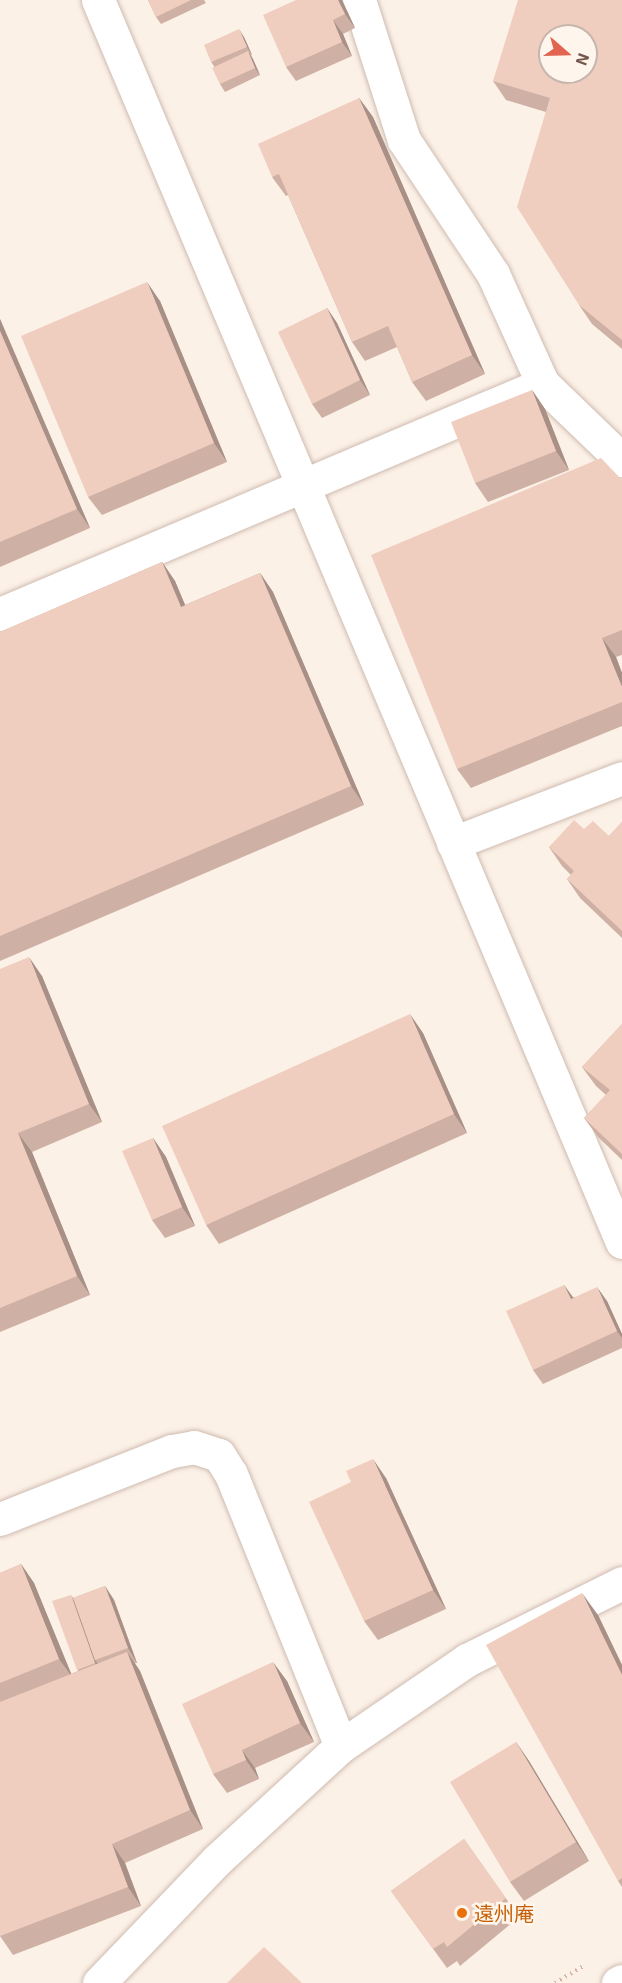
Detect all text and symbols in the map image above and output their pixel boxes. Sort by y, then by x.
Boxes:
north arrow [538,24,598,84]
text: N [573,51,594,68]
place label: 遠州庵 [474,1901,534,1925]
marker: 遠州庵 [455,1906,469,1920]

